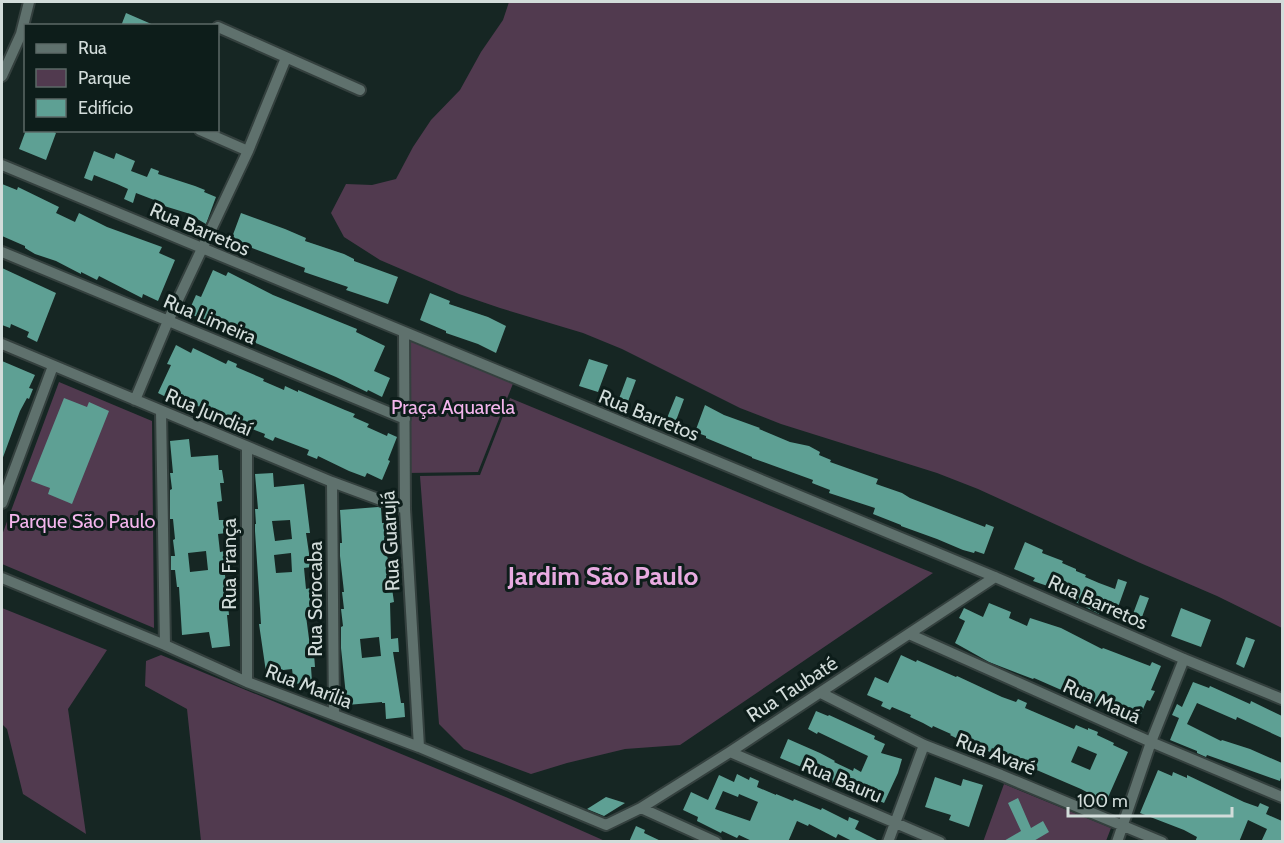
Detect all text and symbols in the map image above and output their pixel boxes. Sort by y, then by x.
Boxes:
legend [24,24,219,132]
text: Rua [78,37,107,59]
text: Parque [78,67,131,89]
text: Edifício [78,97,133,119]
street label: Rua Barretos [146,197,254,261]
street label: Rua Limeira [160,289,260,349]
street label: Rua Jundiaí [162,383,256,441]
street label: Rua Barretos [595,384,703,446]
park label: Praça Aquarela [391,395,515,419]
street label: Rua Guarujá [375,490,405,592]
park label: Parque São Paulo [9,509,155,533]
street label: Rua França [217,518,241,610]
street label: Rua Sorocaba [303,541,327,657]
district label: Jardim São Paulo [507,560,698,592]
street label: Rua Barretos [1044,569,1152,635]
street label: Rua Taubaté [742,651,842,727]
street label: Rua Marília [262,658,356,714]
street label: Rua Mauá [1060,673,1145,729]
street label: Rua Avaré [953,728,1039,780]
street label: Rua Bauru [798,752,886,808]
scale bar [1068,780,1232,818]
text: 100 m [1077,790,1128,812]

